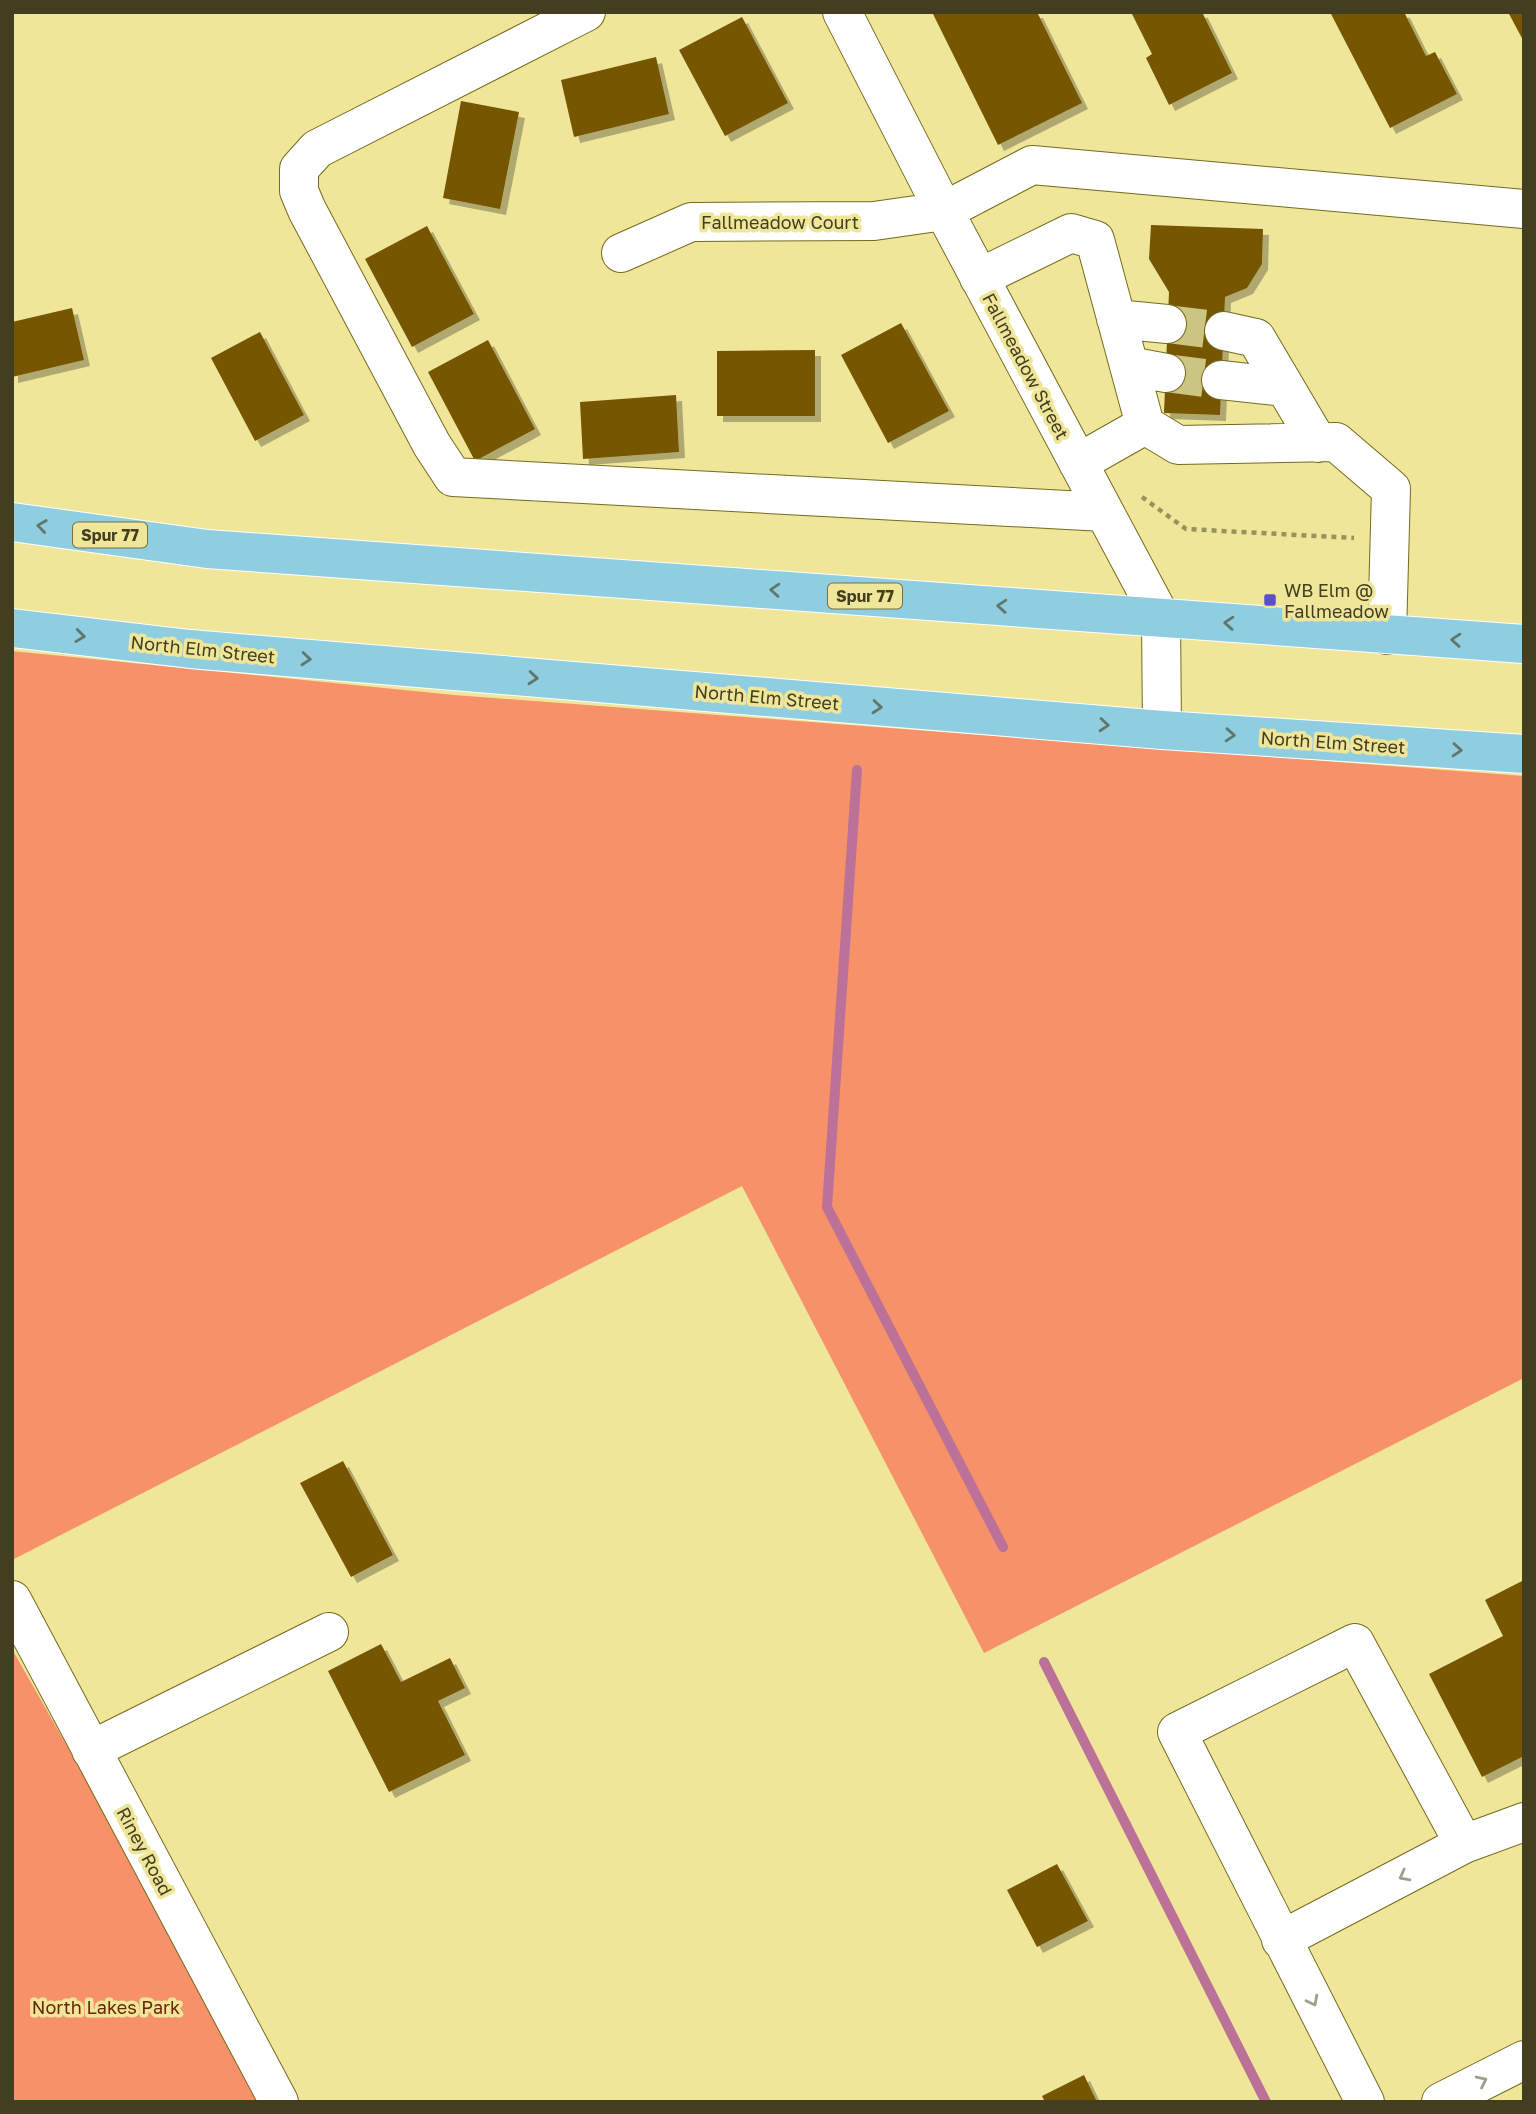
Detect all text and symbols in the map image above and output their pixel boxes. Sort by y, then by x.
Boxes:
street label: Fallmeadow Court [701,211,859,233]
street label: Fallmeadow Street [978,289,1074,443]
one-way arrow [36,519,48,534]
road number: Spur 77 [73,522,147,548]
place label: WB Elm @ Fallmeadow [1284,579,1389,622]
one-way arrow [769,583,780,598]
road number: Spur 77 [828,583,902,608]
marker: WB Elm @ Fallmeadow [1262,592,1278,608]
one-way arrow [996,599,1007,614]
one-way arrow [1223,616,1234,631]
one-way arrow [74,629,86,644]
street label: North Elm Street [130,630,276,668]
one-way arrow [1450,633,1461,648]
one-way arrow [301,651,312,666]
one-way arrow [528,670,539,685]
street label: North Elm Street [694,680,840,714]
one-way arrow [871,699,883,714]
one-way arrow [1098,718,1110,733]
street label: North Elm Street [1260,726,1406,758]
one-way arrow [1225,727,1236,742]
one-way arrow [1452,742,1463,757]
street label: Riney Road [113,1803,177,1899]
one-way arrow [1399,1868,1411,1881]
one-way arrow [1304,1994,1318,2006]
park label: North Lakes Park [32,1996,180,2018]
one-way arrow [1475,2075,1487,2089]

